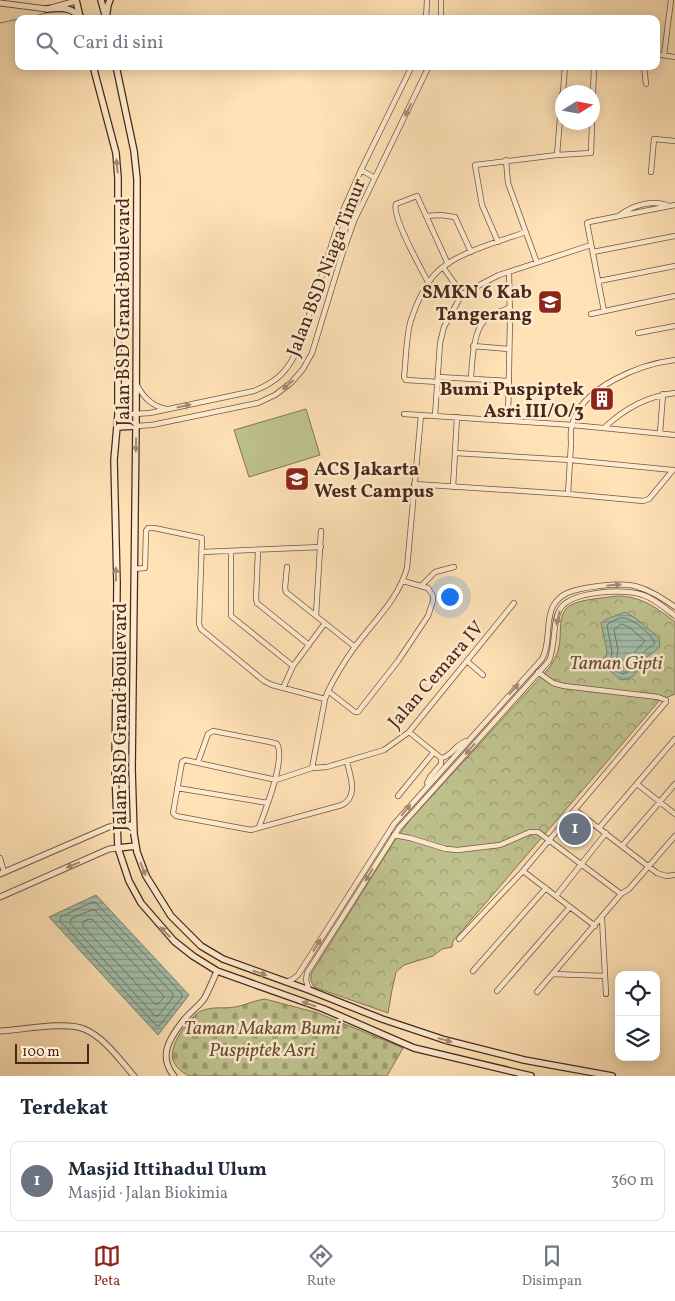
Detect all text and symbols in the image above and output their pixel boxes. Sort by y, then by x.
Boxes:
search box [15,15,660,70]
icon: search [33,29,61,57]
text: Cari di sini [73,30,164,56]
north arrow [555,85,600,130]
one-way arrow [404,103,412,117]
one-way arrow [113,158,121,174]
street label: Jalan BSD Niaga Timur [281,175,373,361]
street label: Jalan BSD Grand Boulevard [111,198,137,426]
place label: SMKN 6 Kab Tangerang [422,280,532,328]
school or university icon: SMKN 6 Kab Tangerang [537,289,563,315]
place label: Bumi Puspiptek Asri III/O/3 [440,377,584,425]
one-way arrow [282,379,294,391]
building icon: Bumi Puspiptek Asri III/O/3 [589,386,615,412]
one-way arrow [176,402,191,410]
one-way arrow [132,438,140,454]
place label: ACS Jakarta West Campus [314,457,434,505]
school or university icon: ACS Jakarta West Campus [284,466,310,492]
one-way arrow [112,565,120,581]
one-way arrow [606,581,622,589]
your location [437,584,463,610]
street label: Jalan BSD Grand Boulevard [108,603,134,831]
one-way arrow [554,610,562,625]
street label: Jalan Cemara IV [383,616,491,735]
park label: Taman Gipti [570,651,663,677]
one-way arrow [508,683,520,695]
one-way arrow [464,742,476,754]
one-way arrow [400,803,411,816]
pin: 1 [559,810,591,848]
one-way arrow [66,861,80,869]
one-way arrow [139,862,147,877]
one-way arrow [364,869,373,882]
one-way arrow [160,926,172,938]
one-way arrow [312,939,321,952]
one-way arrow [253,969,268,977]
map controls [615,971,660,1061]
button: locate [615,971,660,1016]
one-way arrow [301,1000,316,1008]
park label: Taman Makam Bumi Puspiptek Asri [184,1016,341,1064]
button: layers [615,1016,660,1061]
one-way arrow [438,1036,453,1044]
scale bar [15,1041,89,1064]
text: 100 m [22,1043,60,1062]
text: Terdekat [20,1094,108,1123]
text: Masjid Ittihadul Ulum [68,1157,267,1183]
text: 1 [34,1170,40,1192]
text: 360 m [611,1170,654,1192]
text: Masjid · Jalan Biokimia [68,1183,228,1205]
tab: Peta [93,1242,121,1291]
tab: Rute [307,1242,336,1291]
tab: Disimpan [522,1242,582,1291]

